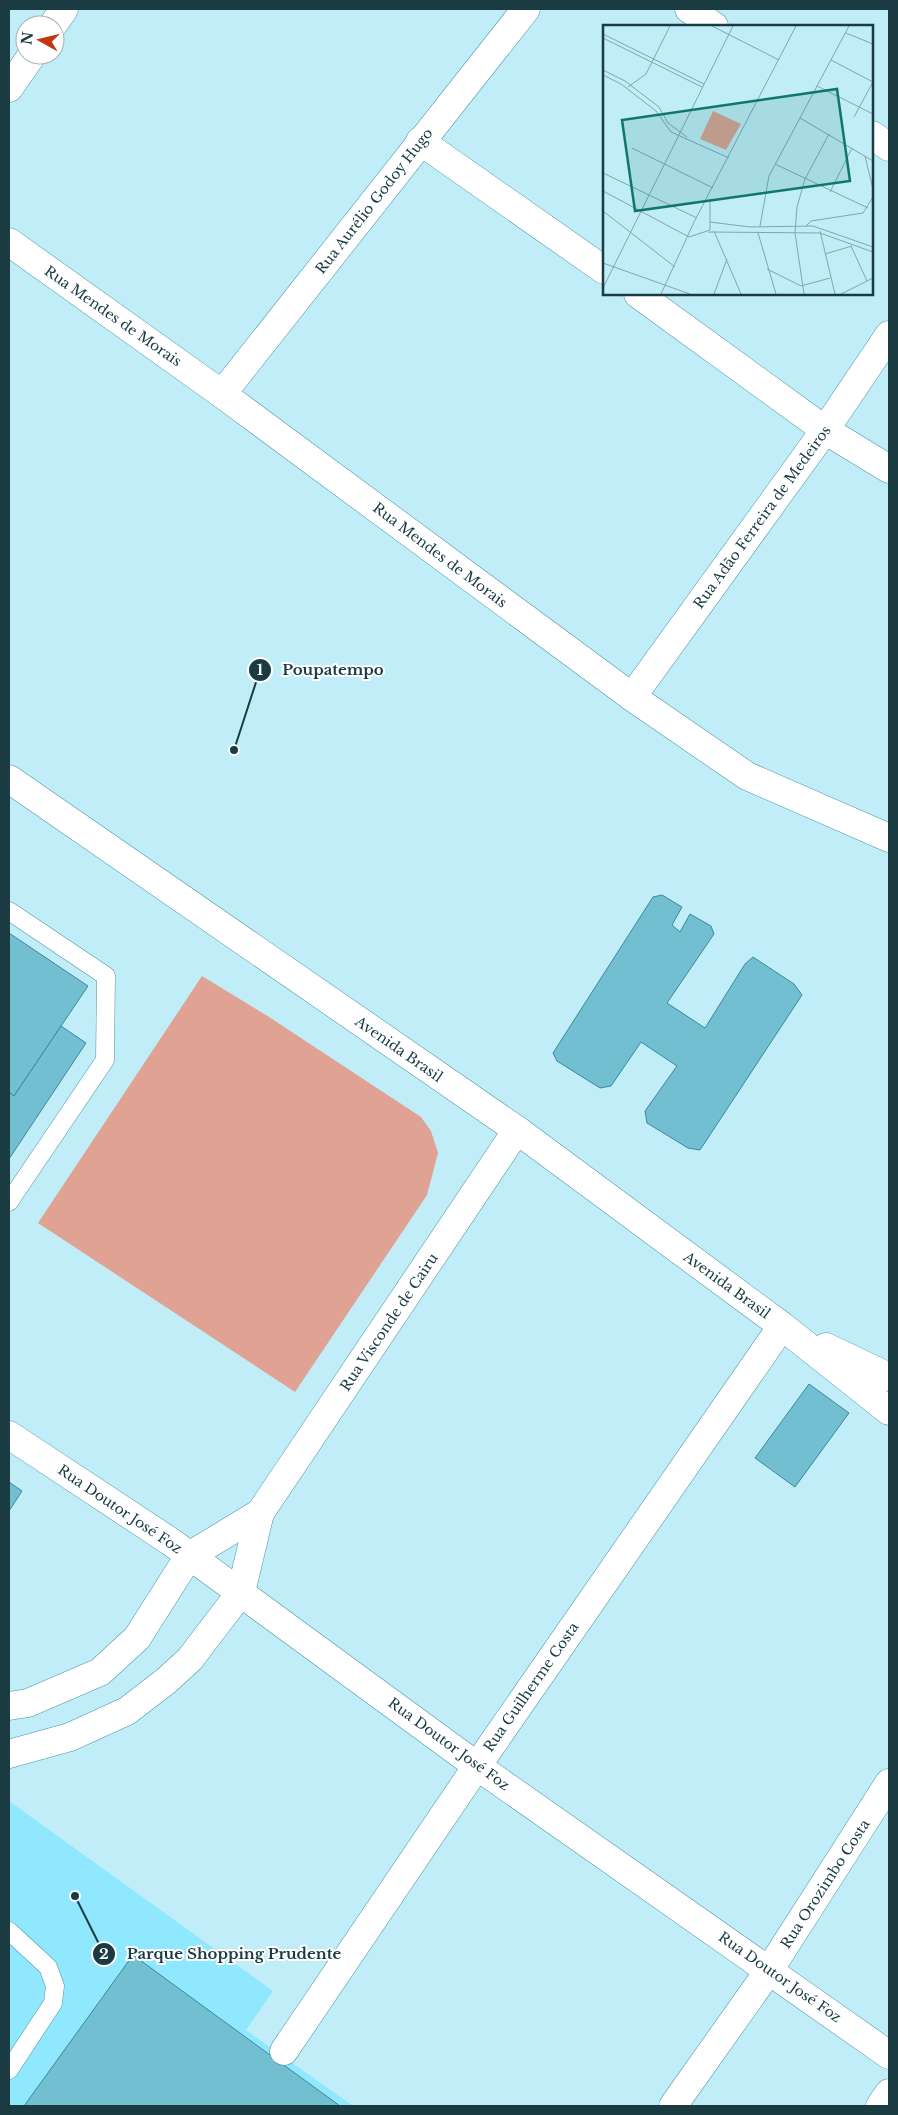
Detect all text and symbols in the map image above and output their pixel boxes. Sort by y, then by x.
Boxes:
north arrow [15,15,65,65]
inset map [603,25,873,295]
text: N [17,30,37,46]
street label: Rua Aurélio Godoy Hugo [311,124,437,278]
street label: Rua Mendes de Morais [41,262,185,370]
street label: Rua Adão Ferreira de Medeiros [689,422,835,612]
street label: Rua Mendes de Morais [369,499,511,611]
callout: Poupatempo [247,655,394,685]
text: 1 [257,660,264,679]
text: Poupatempo [282,660,384,679]
street label: Avenida Brasil [351,1012,447,1086]
street label: Avenida Brasil [679,1247,774,1323]
street label: Rua Visconde de Cairu [336,1249,442,1394]
street label: Rua Doutor José Foz [54,1461,186,1557]
street label: Rua Guilherme Costa [479,1619,583,1755]
street label: Rua Doutor José Foz [385,1694,514,1794]
street label: Rua Orozimbo Costa [776,1816,874,1952]
street label: Rua Doutor José Foz [715,1928,845,2026]
callout: Parque Shopping Prudente [91,1939,351,1969]
text: 2 [99,1944,109,1963]
text: Parque Shopping Prudente [127,1944,341,1963]

